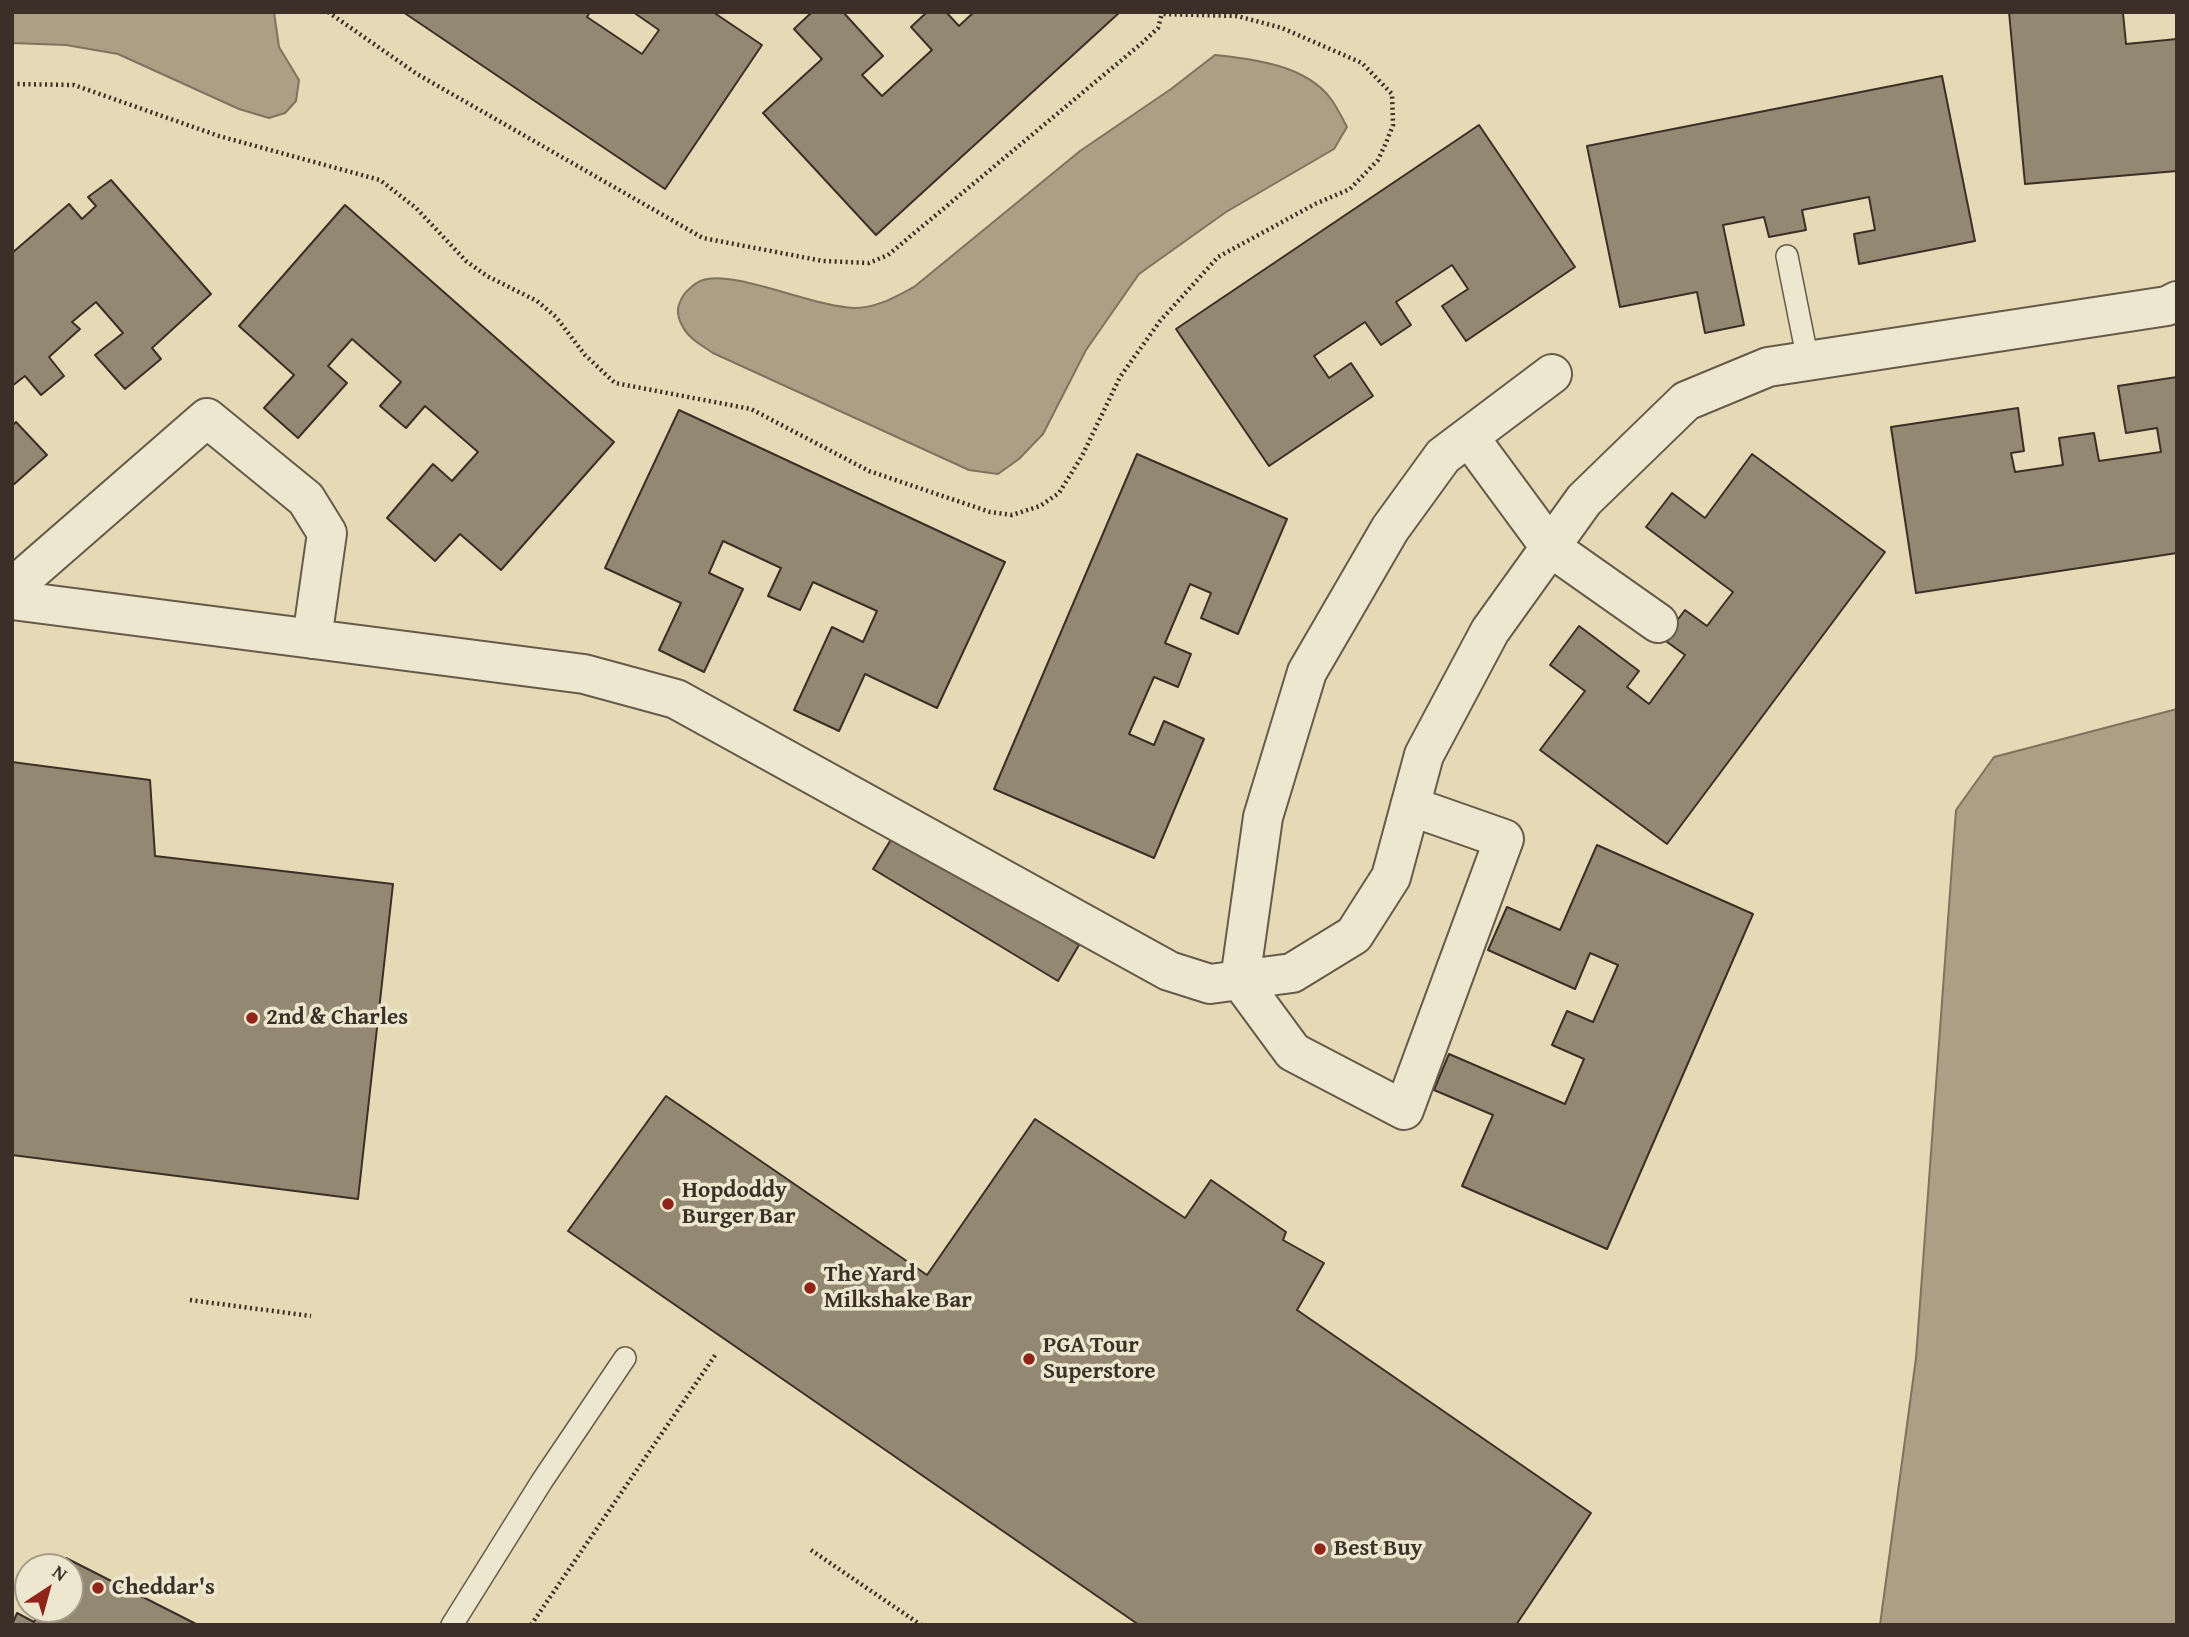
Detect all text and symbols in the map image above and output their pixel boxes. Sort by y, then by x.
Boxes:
place label: 2nd & Charles [266,1004,408,1032]
marker: 2nd & Charles [244,1010,260,1026]
place label: Hopdoddy Burger Bar [682,1177,796,1231]
marker: Hopdoddy Burger Bar [660,1196,676,1212]
place label: The Yard Milkshake Bar [824,1261,972,1315]
marker: The Yard Milkshake Bar [802,1280,818,1296]
place label: PGA Tour Superstore [1043,1332,1156,1386]
marker: PGA Tour Superstore [1021,1351,1037,1367]
place label: Best Buy [1334,1535,1422,1563]
marker: Best Buy [1312,1541,1328,1557]
north arrow [14,1553,84,1623]
text: N [47,1558,74,1588]
place label: Cheddar's [112,1574,215,1602]
marker: Cheddar's [90,1580,106,1596]

